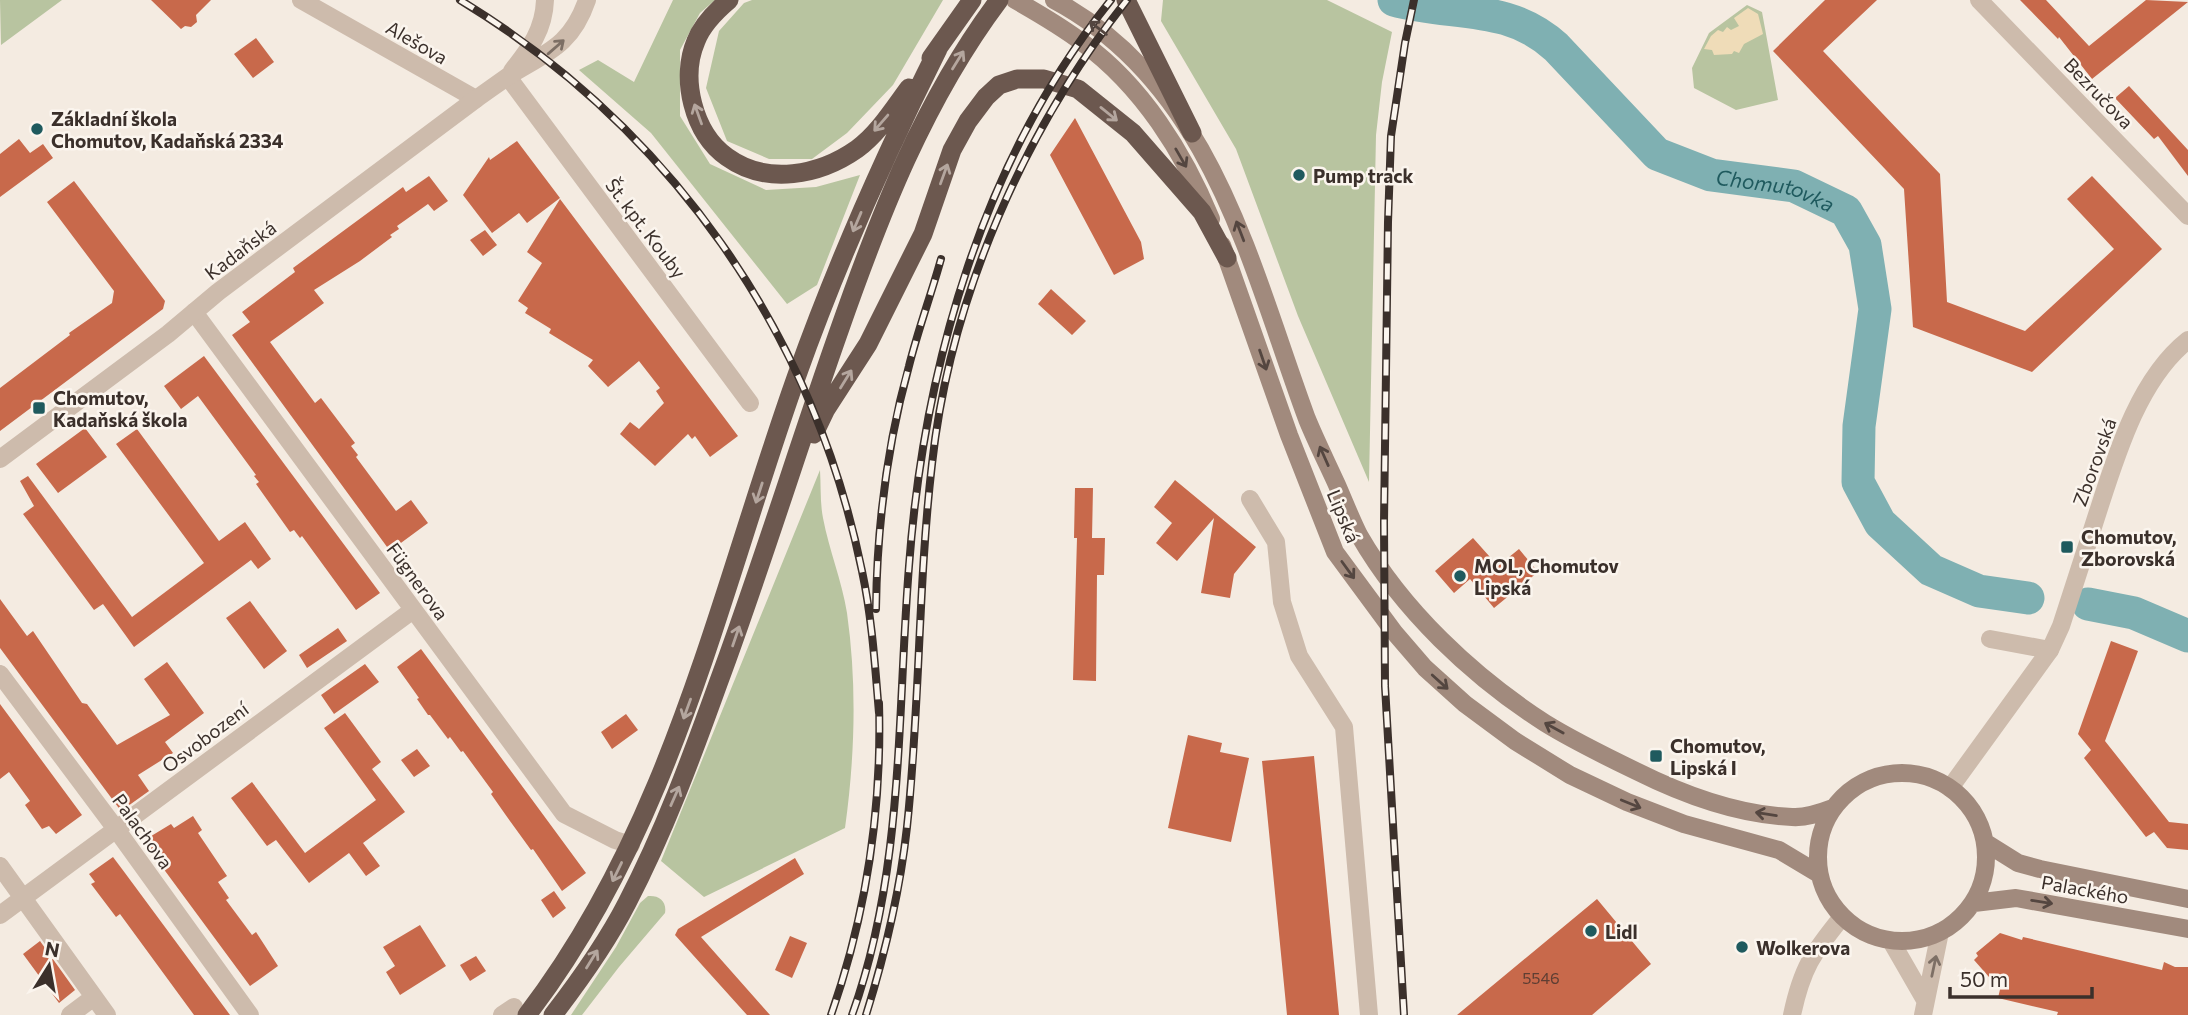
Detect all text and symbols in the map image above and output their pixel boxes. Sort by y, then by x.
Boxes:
street label: Alešova [382,15,452,69]
one-way arrow [1089,21,1108,35]
one-way arrow [547,39,565,55]
one-way arrow [952,50,966,70]
street label: Bezručova [2060,53,2138,133]
one-way arrow [690,104,703,126]
one-way arrow [1099,106,1118,121]
place label: Základní škola Chomutov, Kadaňská 2334 [51,107,284,152]
one-way arrow [873,114,889,132]
marker: Základní škola Chomutov, Kadaňská 2334 [29,121,45,137]
one-way arrow [1174,148,1188,168]
water label: Chomutovka [1714,163,1839,216]
one-way arrow [939,164,951,186]
place label: Pump track [1313,164,1414,187]
marker: Pump track [1291,167,1307,183]
street label: Št. kpt. Kouby [601,173,692,283]
one-way arrow [850,211,863,233]
street label: Kadaňská [200,216,280,284]
one-way arrow [1233,221,1246,243]
one-way arrow [1258,349,1270,371]
one-way arrow [839,369,853,389]
place label: Chomutov, Kadaňská škola [53,386,188,431]
marker: Chomutov, Kadaňská škola [31,400,47,416]
street label: Zborovská [2067,415,2121,509]
one-way arrow [1317,446,1330,467]
one-way arrow [752,482,764,504]
street label: Lipská [1323,486,1365,546]
place label: Chomutov, Zborovská [2081,525,2177,570]
street label: Fügnerova [382,538,454,624]
marker: Chomutov, Zborovská [2059,539,2075,555]
place label: MOL, Chomutov Lipská [1474,554,1620,599]
one-way arrow [1341,560,1355,579]
marker: MOL, Chomutov Lipská [1452,568,1468,584]
one-way arrow [730,626,743,648]
one-way arrow [1431,674,1449,690]
street label: Osvobození [157,696,254,777]
one-way arrow [679,697,692,719]
one-way arrow [1545,721,1565,735]
place label: Chomutov, Lipská I [1670,734,1766,779]
marker: Chomutov, Lipská I [1648,748,1664,764]
one-way arrow [669,786,682,807]
street label: Palachova [108,789,178,873]
one-way arrow [1620,798,1641,811]
one-way arrow [1755,807,1778,820]
one-way arrow [610,862,624,882]
street label: Palackého [2040,870,2130,908]
one-way arrow [2030,896,2053,909]
place label: Lidl [1605,920,1638,943]
marker: Lidl [1583,923,1599,939]
north arrow [14,931,84,1001]
text: N [43,936,62,961]
place label: Wolkerova [1756,936,1850,959]
marker: Wolkerova [1734,939,1750,955]
one-way arrow [585,949,599,969]
one-way arrow [1928,955,1941,978]
scale bar [1950,956,2092,1000]
text: 50 m [1960,966,2008,991]
house number: 5546 [1522,968,1560,987]

